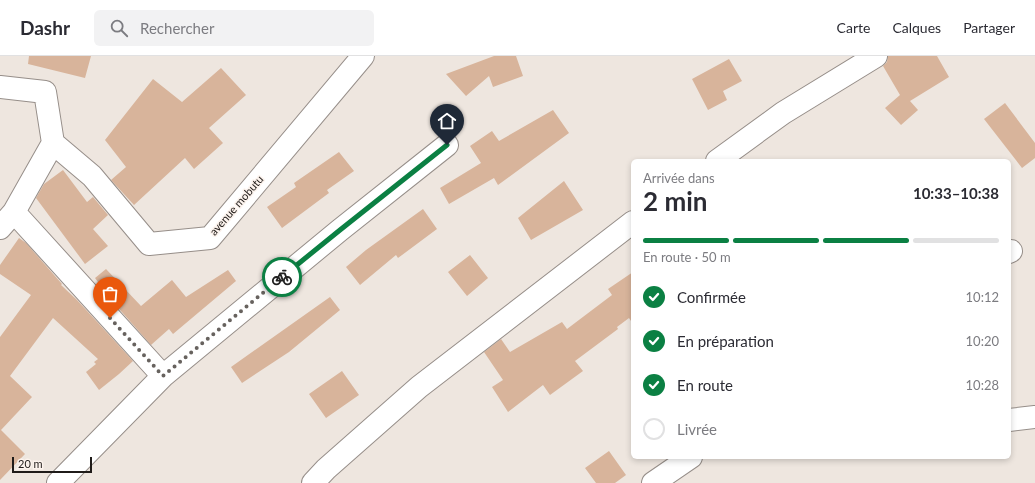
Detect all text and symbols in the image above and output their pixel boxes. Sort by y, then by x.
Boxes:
search box [94,10,374,46]
text: Dashr [20,16,70,39]
icon: search [108,17,130,39]
text: Rechercher [140,19,214,37]
text: Carte [837,19,870,36]
text: Calques [892,19,941,36]
text: Partager [963,19,1015,36]
pin [430,104,464,145]
icon: home [436,110,458,132]
text: Arrivée dans [643,170,715,186]
street label: avenue mobutu [206,172,266,238]
text: 10:33–10:38 [913,184,999,202]
text: 2 min [643,185,707,217]
text: En route · 50 m [643,249,731,265]
courier [262,257,302,297]
icon: bike [271,266,293,288]
pin [93,277,127,318]
icon: bag [99,283,121,305]
icon: check [643,286,665,308]
text: Confirmée [677,288,746,306]
text: 10:12 [966,289,999,305]
icon: check [643,330,665,352]
text: En préparation [677,332,774,350]
text: 10:20 [966,333,999,349]
icon: check [643,374,665,396]
text: En route [677,376,733,394]
text: 10:28 [966,377,999,393]
text: Livrée [677,420,717,438]
scale bar [12,455,92,474]
text: 20 m [18,457,43,470]

